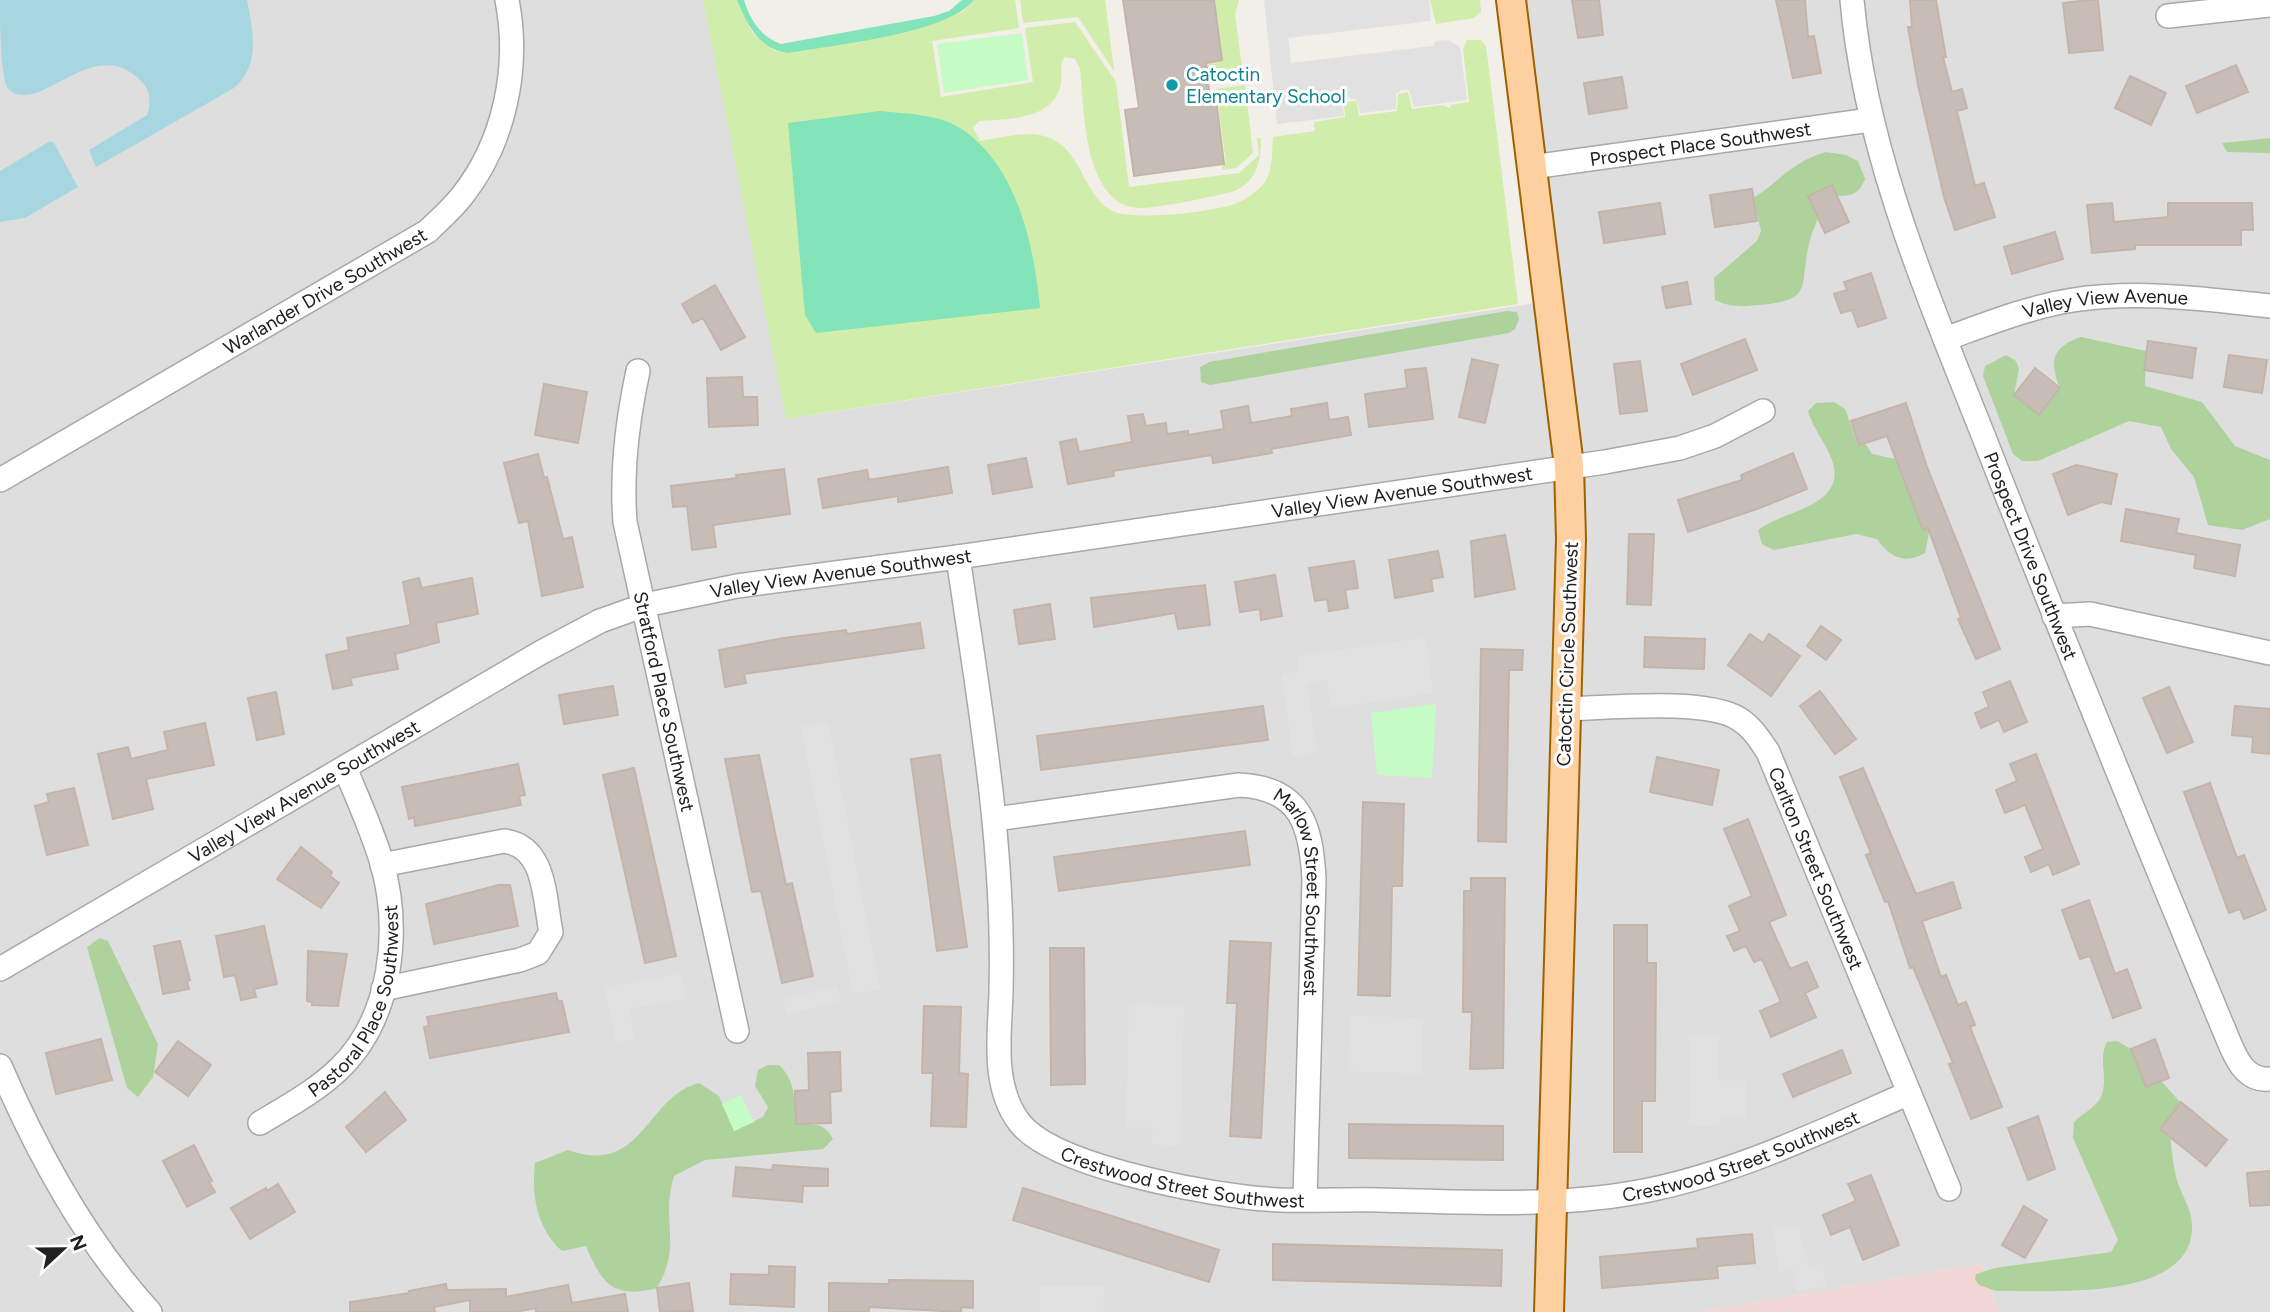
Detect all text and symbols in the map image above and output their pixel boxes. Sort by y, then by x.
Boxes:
place label: Catoctin Elementary School [1186,63,1346,108]
marker: Catoctin Elementary School [1164,77,1180,93]
street label: Prospect Place Southwest [1588,117,1813,171]
street label: Warlander Drive Southwest [219,223,431,360]
street label: Valley View Avenue [2020,285,2189,323]
street label: Prospect Drive Southwest [1979,449,2082,663]
street label: Valley View Avenue Southwest [1270,462,1534,523]
street label: Catoctin Circle Southwest [1552,541,1583,767]
street label: Valley View Avenue Southwest [708,544,973,603]
street label: Stratford Place Southwest [629,589,699,814]
street label: Valley View Avenue Southwest [184,715,424,868]
street label: Carlton Street Southwest [1763,763,1868,973]
street label: Marlow Street Southwest [1269,783,1325,996]
street label: Pastoral Place Southwest [304,904,403,1102]
street label: Crestwood Street Southwest [1621,1106,1863,1207]
street label: Crestwood Street Southwest [1057,1142,1305,1212]
north arrow [28,1214,98,1284]
text: N [65,1232,92,1254]

